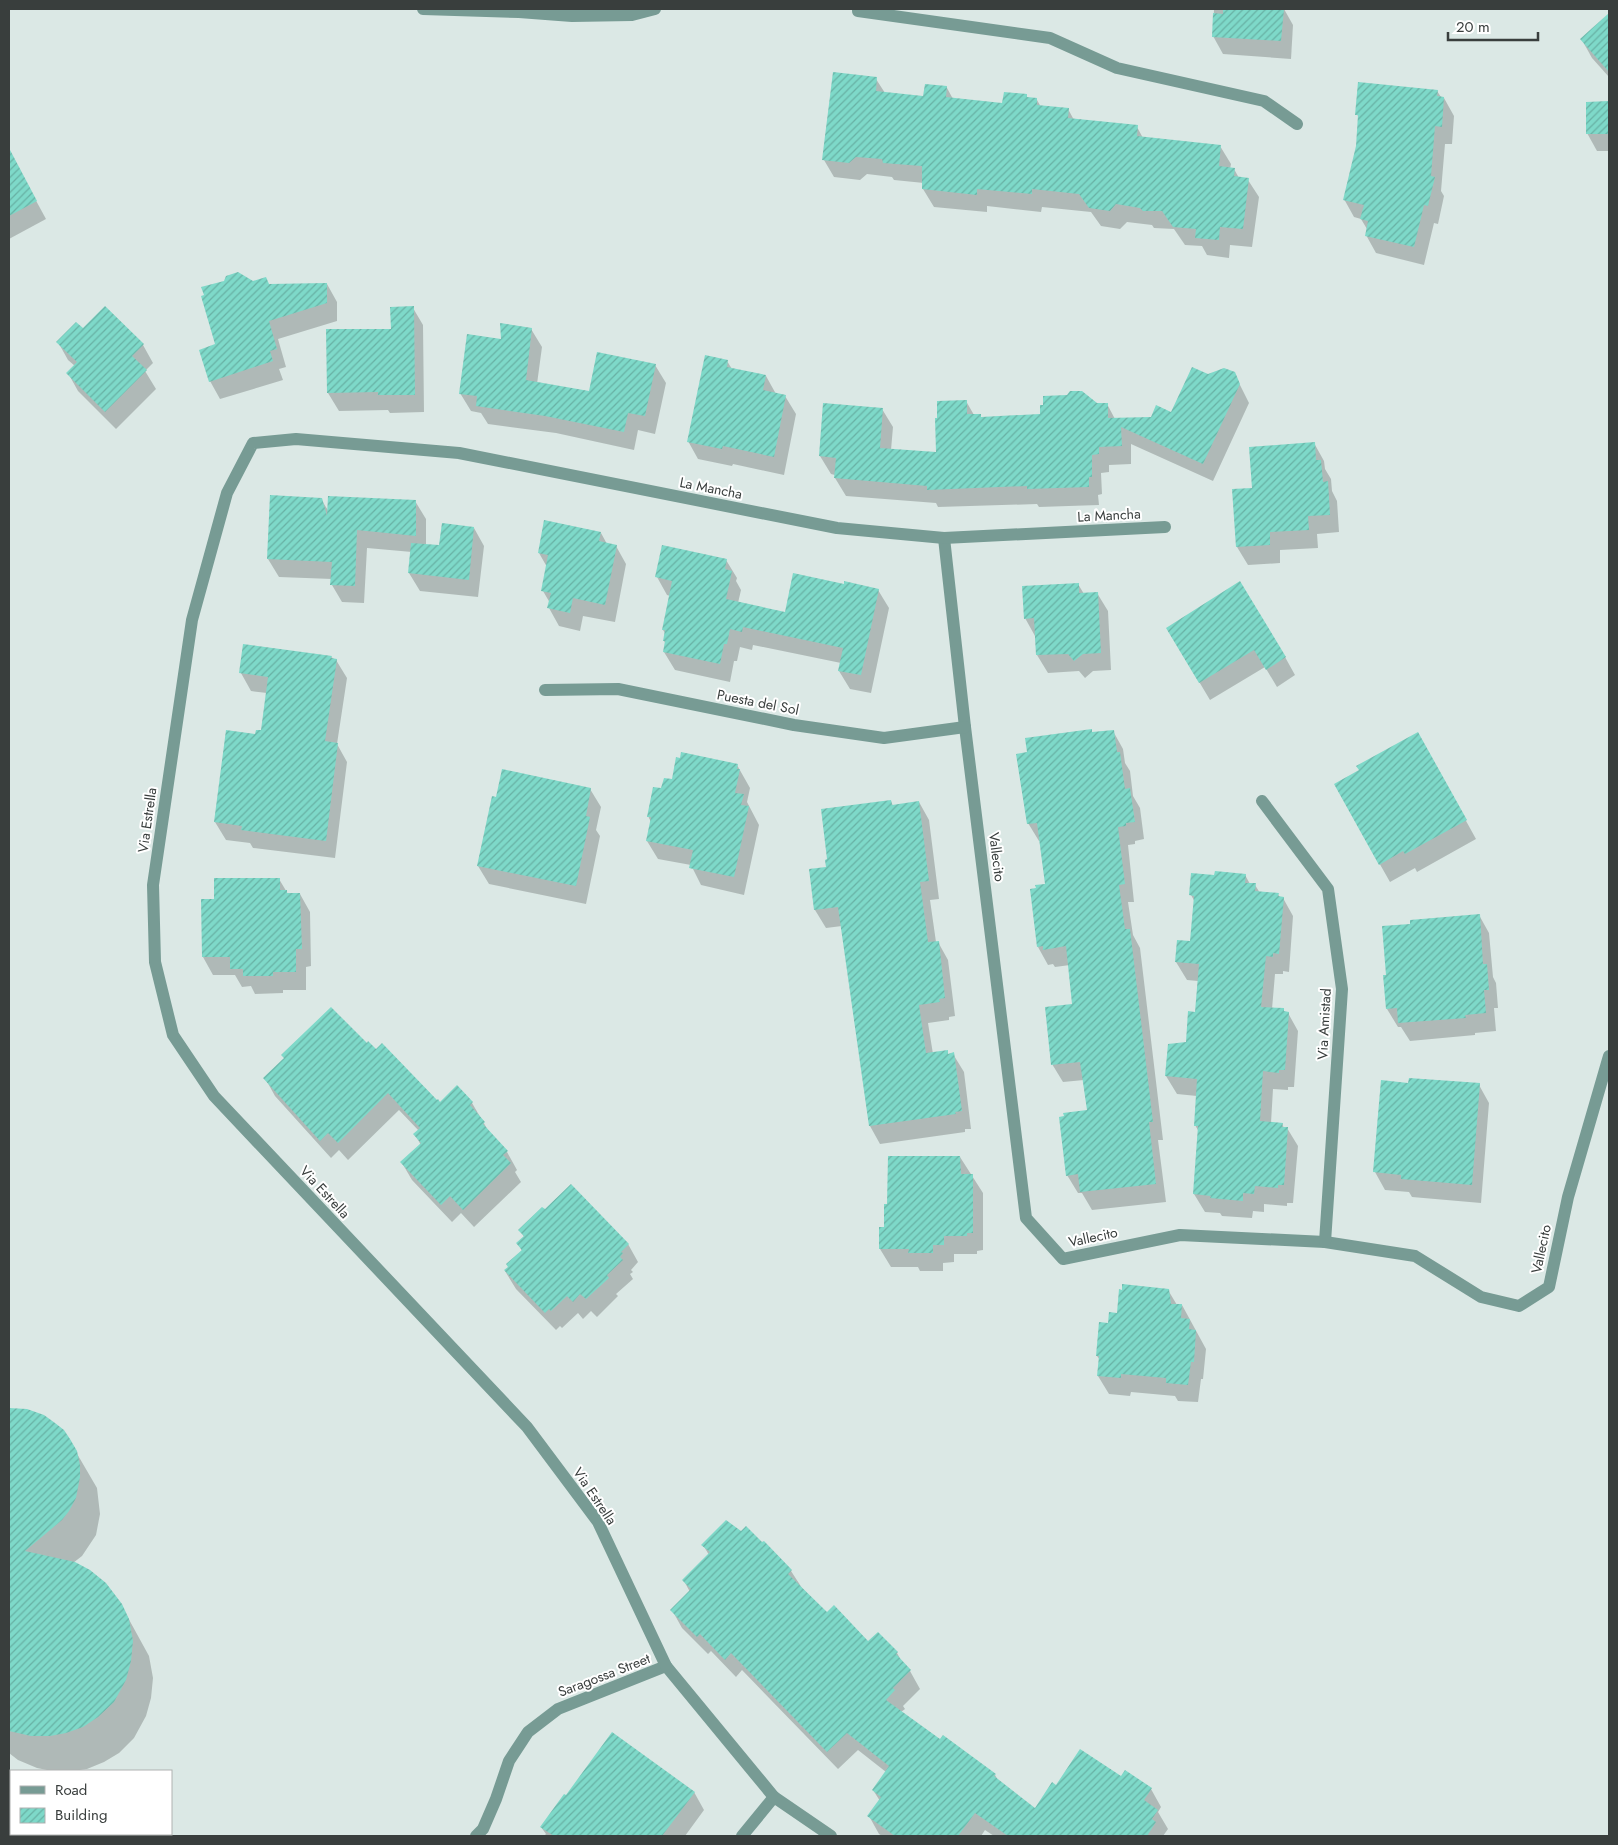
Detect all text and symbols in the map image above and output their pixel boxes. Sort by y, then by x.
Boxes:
scale bar [1448,10,1538,42]
text: 20 m [1456,16,1490,38]
street label: La Mancha [678,472,744,504]
street label: La Mancha [1077,503,1141,527]
street label: Puesta del Sol [715,684,801,720]
street label: Via Estrella [133,786,161,854]
street label: Vallecito [984,831,1010,883]
street label: Via Amistad [1312,988,1336,1060]
street label: Via Estrella [295,1161,355,1223]
street label: Vallecito [1067,1222,1120,1252]
street label: Vallecito [1526,1222,1556,1275]
street label: Via Estrella [568,1463,622,1529]
street label: Saragossa Street [555,1648,654,1702]
legend [10,1770,172,1835]
text: Road [55,1779,87,1801]
text: Building [55,1804,107,1826]

